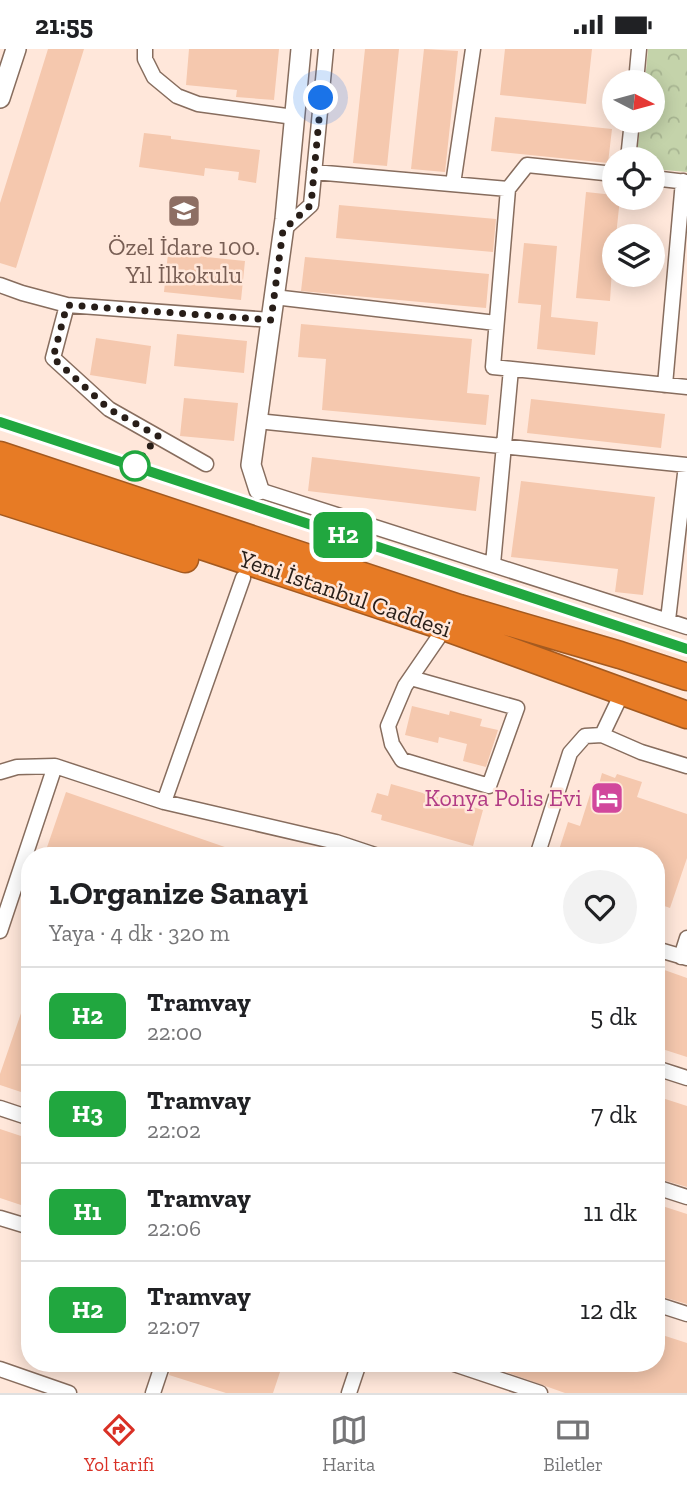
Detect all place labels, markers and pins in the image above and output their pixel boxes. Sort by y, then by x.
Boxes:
school or university icon: Özel İdare 100. Yıl İlkokulu [165,192,203,230]
place label: Özel İdare 100. Yıl İlkokulu [108,232,260,289]
unlabelled marker [120,451,150,481]
hotel icon: Konya Polis Evi [588,779,626,817]
place label: Konya Polis Evi [425,783,582,812]

